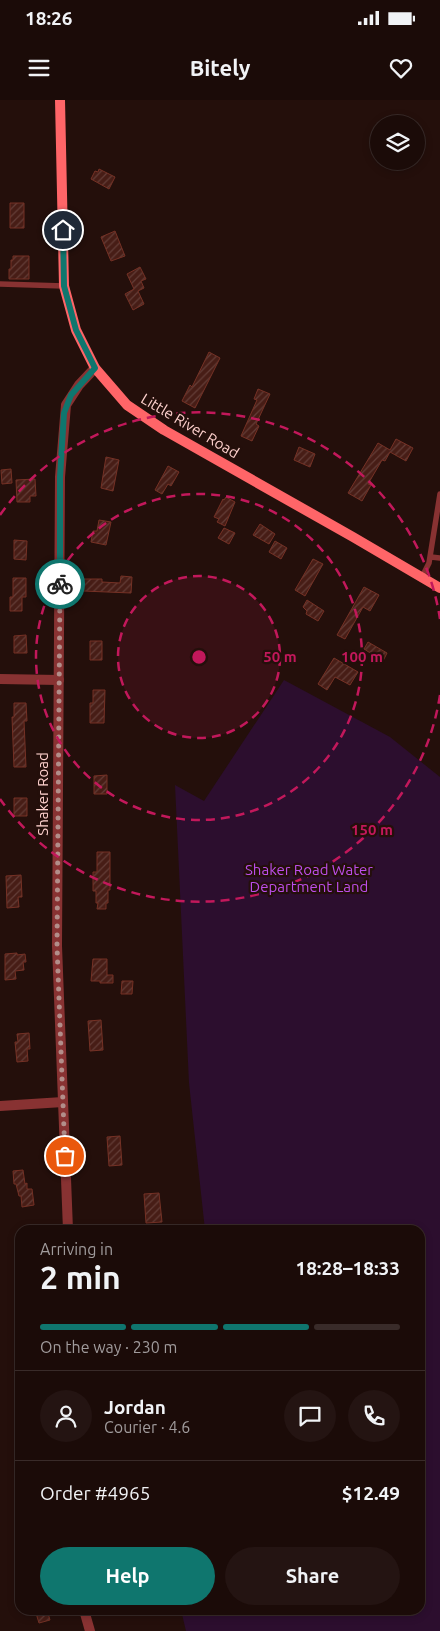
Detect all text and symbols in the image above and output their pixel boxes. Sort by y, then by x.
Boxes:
text: 18:26 [25,7,73,29]
icon: menu [25,54,53,82]
icon: heart [387,54,415,82]
text: Bitely [190,55,250,80]
map controls [370,115,425,170]
button: layers [370,115,425,170]
pin [42,209,84,251]
icon: home [49,216,77,244]
street label: Little River Road [138,390,242,461]
courier [35,559,85,609]
icon: bike [46,570,74,598]
centre of rings [190,648,208,666]
text: 50 m [263,648,297,665]
text: 100 m [341,648,383,665]
street label: Shaker Road [34,752,51,836]
text: 150 m [351,821,393,838]
park label: Shaker Road Water Department Land [245,861,373,895]
pin [44,1135,86,1177]
icon: bag [51,1142,79,1170]
text: Arriving in [40,1240,113,1258]
text: 18:28–18:33 [295,1257,400,1279]
text: 2 min [40,1259,121,1295]
text: On the way · 230 m [40,1338,177,1356]
button: person [40,1390,92,1442]
button: chat [284,1390,336,1442]
button: phone [348,1390,400,1442]
text: Jordan [104,1396,166,1418]
text: Courier · 4.6 [104,1418,190,1436]
text: Order #4965 [40,1482,150,1504]
text: $12.49 [342,1482,400,1504]
button: Help [40,1547,215,1605]
button: Share [225,1547,400,1605]

